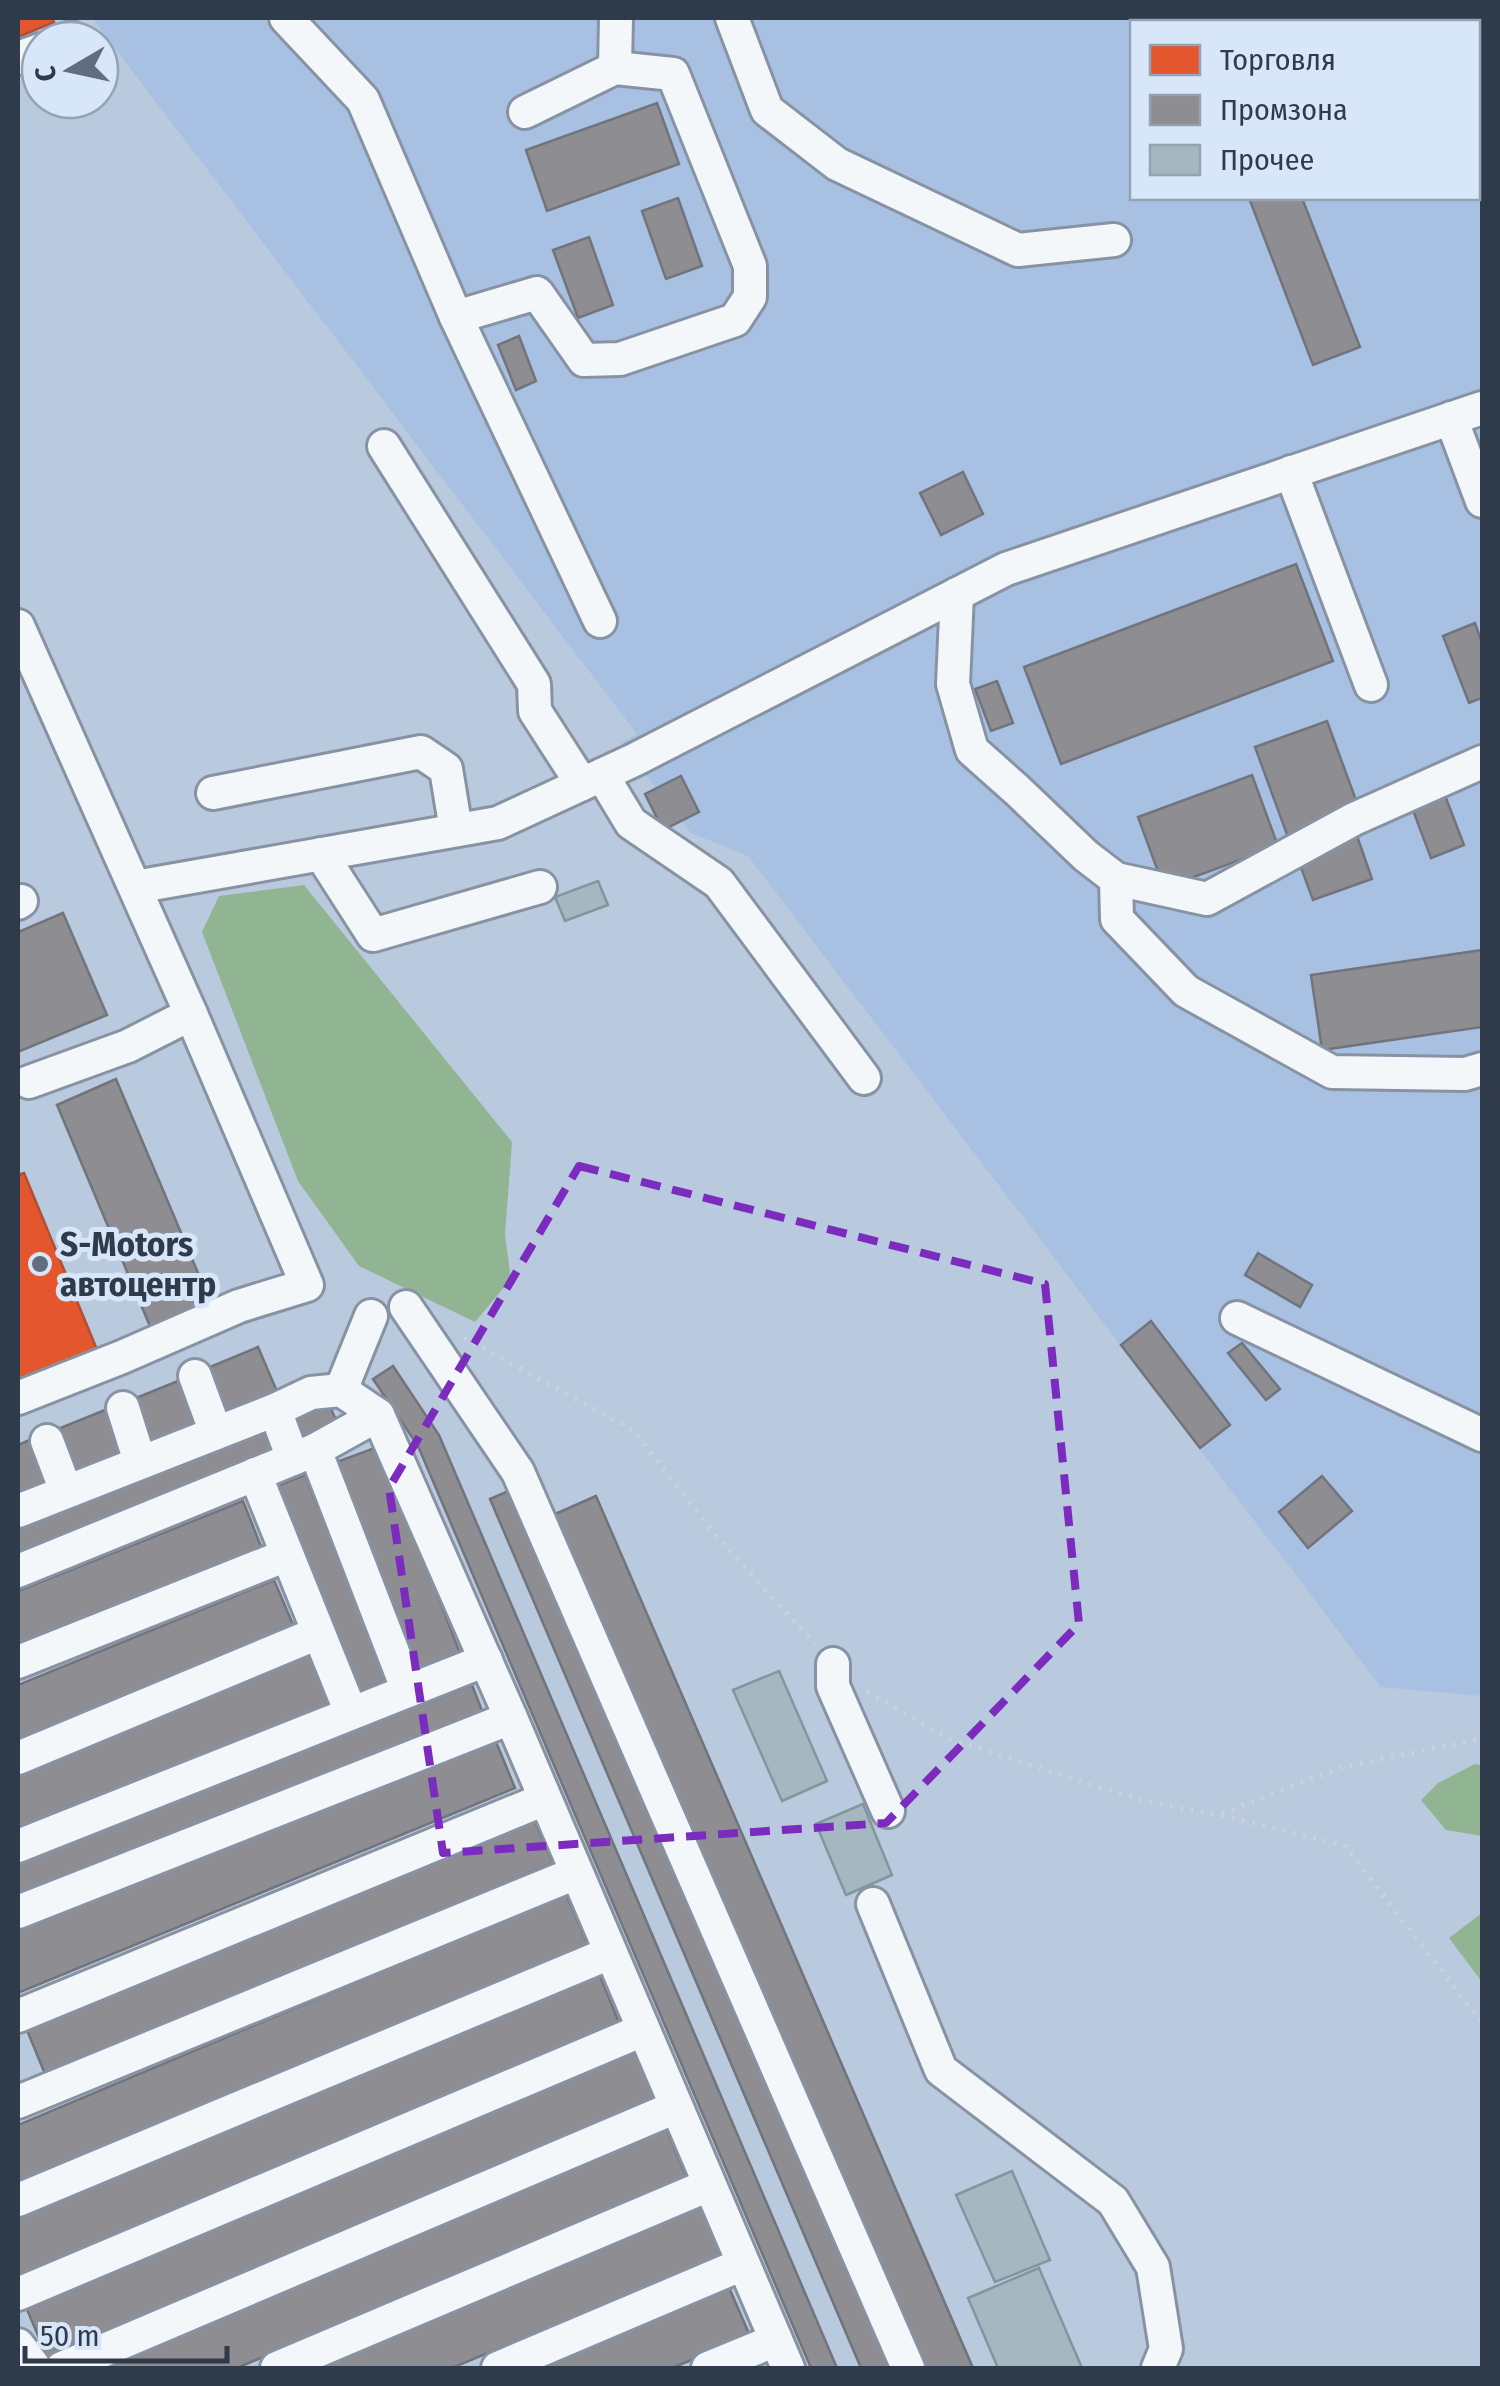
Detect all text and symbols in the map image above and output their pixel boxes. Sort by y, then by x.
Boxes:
north arrow [20,20,120,120]
legend [1130,20,1480,200]
text: Торговля [1220,42,1336,78]
text: С [28,64,63,84]
text: Промзона [1220,92,1348,128]
text: Прочее [1220,142,1314,178]
place label: S-Motors автоцентр [60,1223,216,1305]
marker: S-Motors автоцентр [29,1253,51,1275]
scale bar [25,2301,228,2363]
text: 50 m [40,2318,100,2354]

